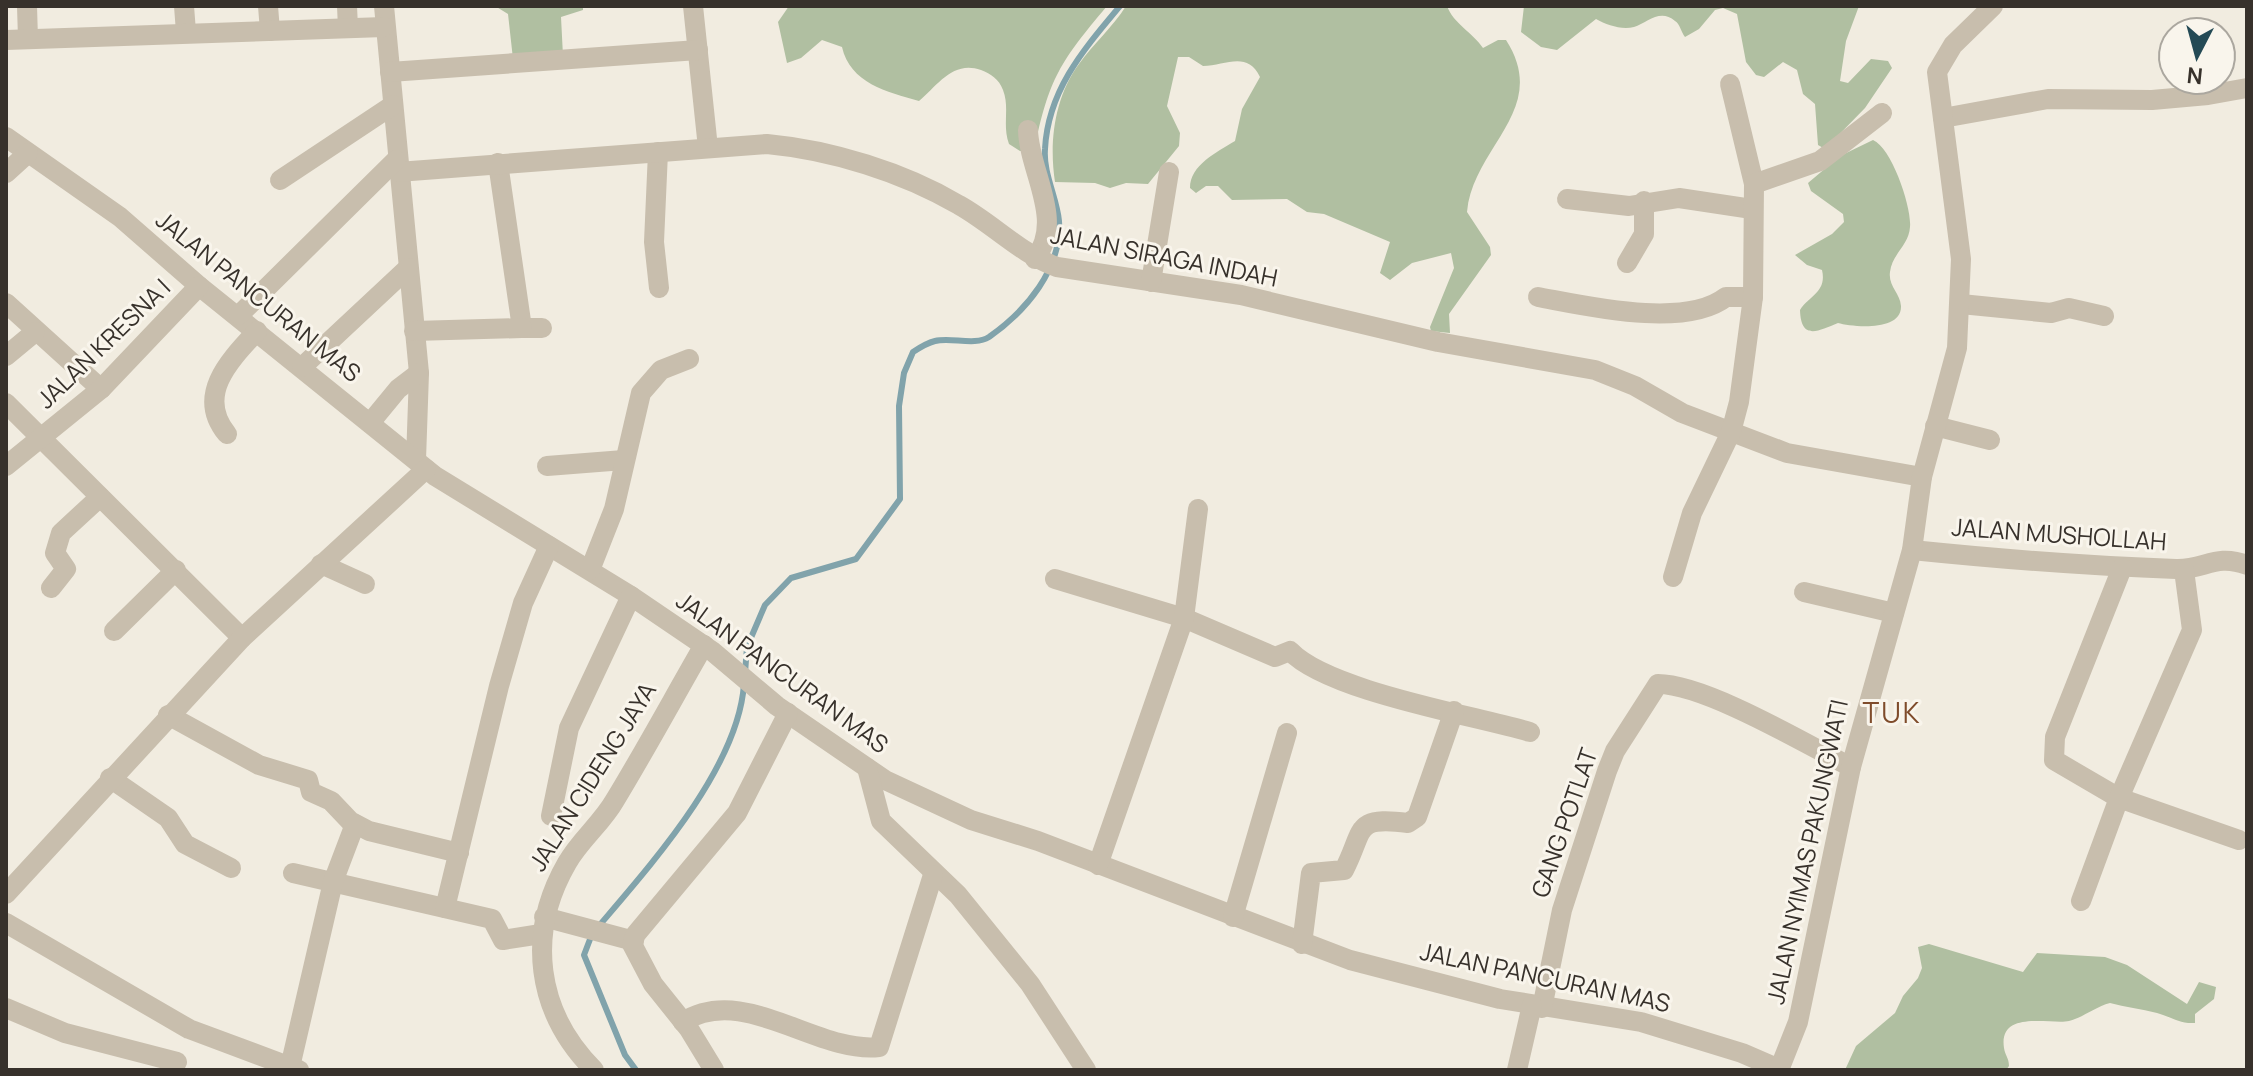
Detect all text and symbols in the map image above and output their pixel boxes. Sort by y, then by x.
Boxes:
north arrow [2157,16,2237,96]
text: N [2185,60,2204,92]
street label: JALAN PANCURAN MAS [150,203,368,389]
street label: JALAN SIRAGA INDAH [1048,217,1281,294]
street label: JALAN KRESNA I [29,271,177,415]
street label: JALAN MUSHOLLAH [1950,510,2168,557]
street label: JALAN PANCURAN MAS [670,584,896,760]
street label: JALAN CIDENG JAYA [520,676,663,877]
district label: TUK [1863,693,1921,731]
street label: JALAN NYIMAS PAKUNGWATI [1758,696,1855,1007]
street label: GANG POTLAT [1523,743,1605,902]
street label: JALAN PANCURAN MAS [1417,934,1673,1019]

